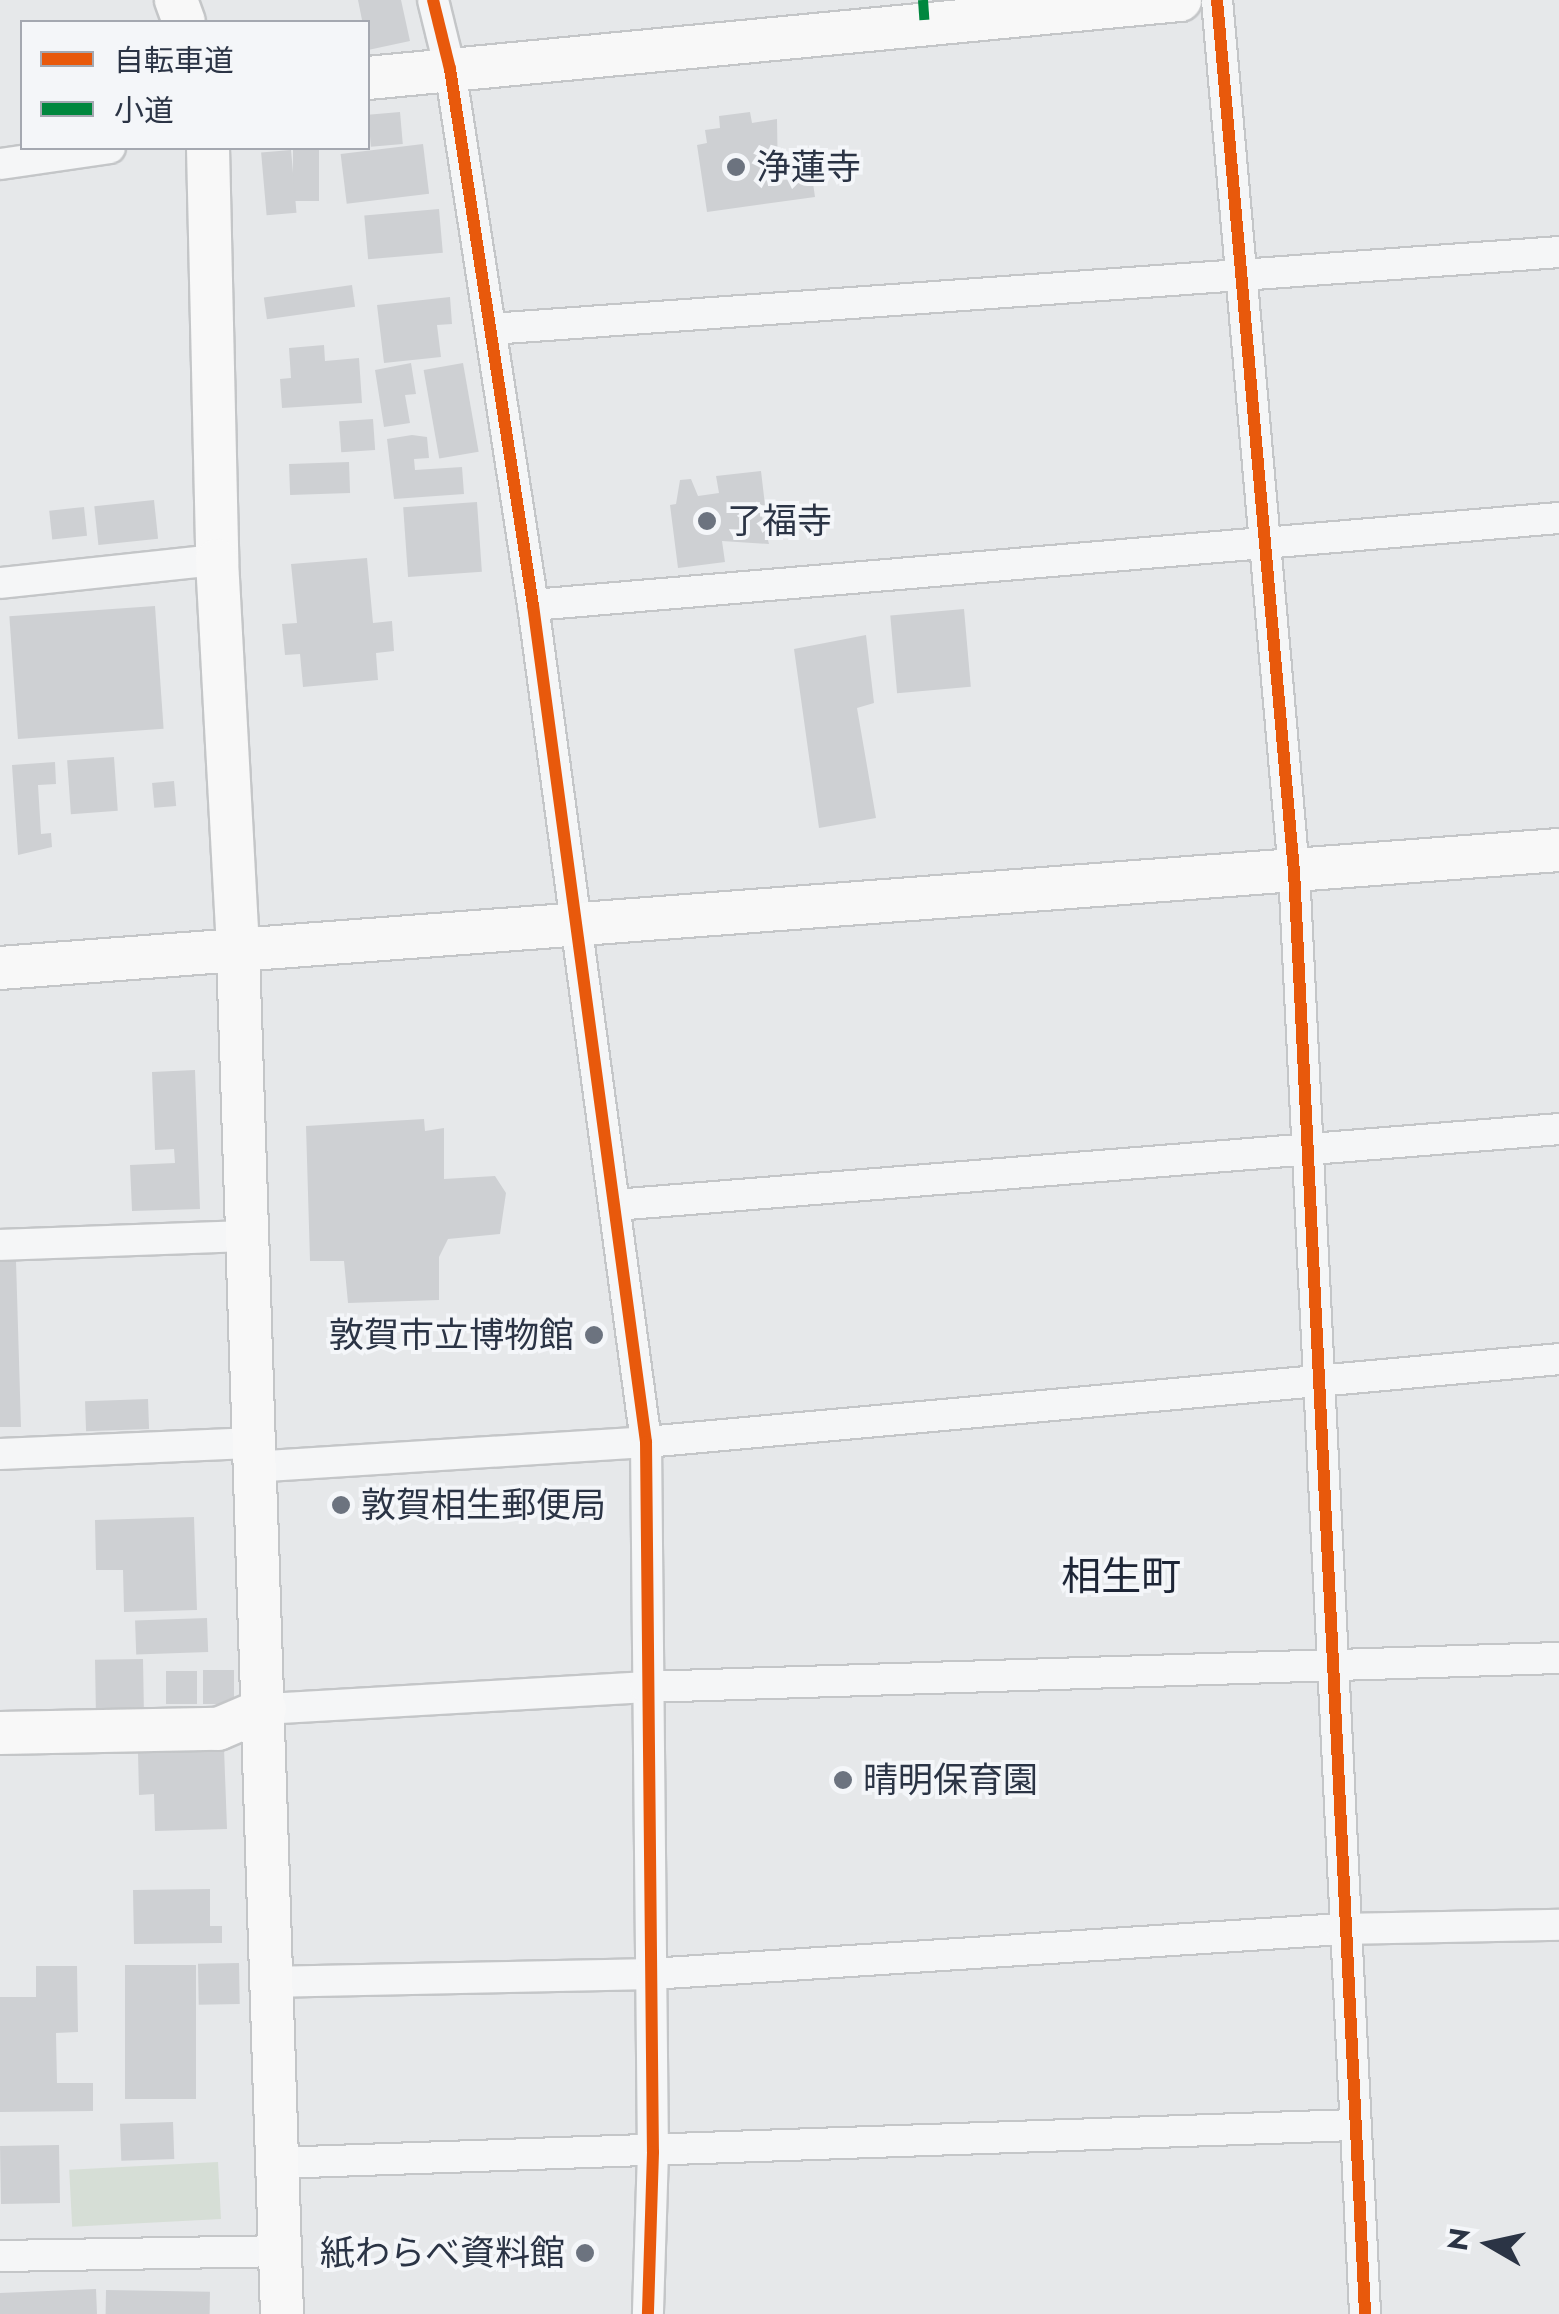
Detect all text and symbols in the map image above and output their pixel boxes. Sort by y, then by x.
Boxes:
legend [20,20,370,150]
text: 自転車道 [114,39,234,82]
text: 小道 [114,89,174,132]
place label: 浄蓮寺 [756,146,861,188]
marker: 浄蓮寺 [725,156,747,178]
place label: 了福寺 [727,500,832,542]
marker: 了福寺 [696,510,718,532]
place label: 敦賀市立博物館 [329,1314,574,1356]
marker: 敦賀市立博物館 [583,1324,605,1346]
place label: 敦賀相生郵便局 [361,1484,606,1526]
marker: 敦賀相生郵便局 [330,1494,352,1516]
district label: 相生町 [1061,1552,1181,1600]
place label: 晴明保育園 [863,1759,1038,1801]
marker: 晴明保育園 [832,1769,854,1791]
north arrow [1439,2194,1539,2294]
text: N [1437,2225,1481,2253]
place label: 紙わらべ資料館 [320,2232,565,2274]
marker: 紙わらべ資料館 [574,2242,596,2264]

